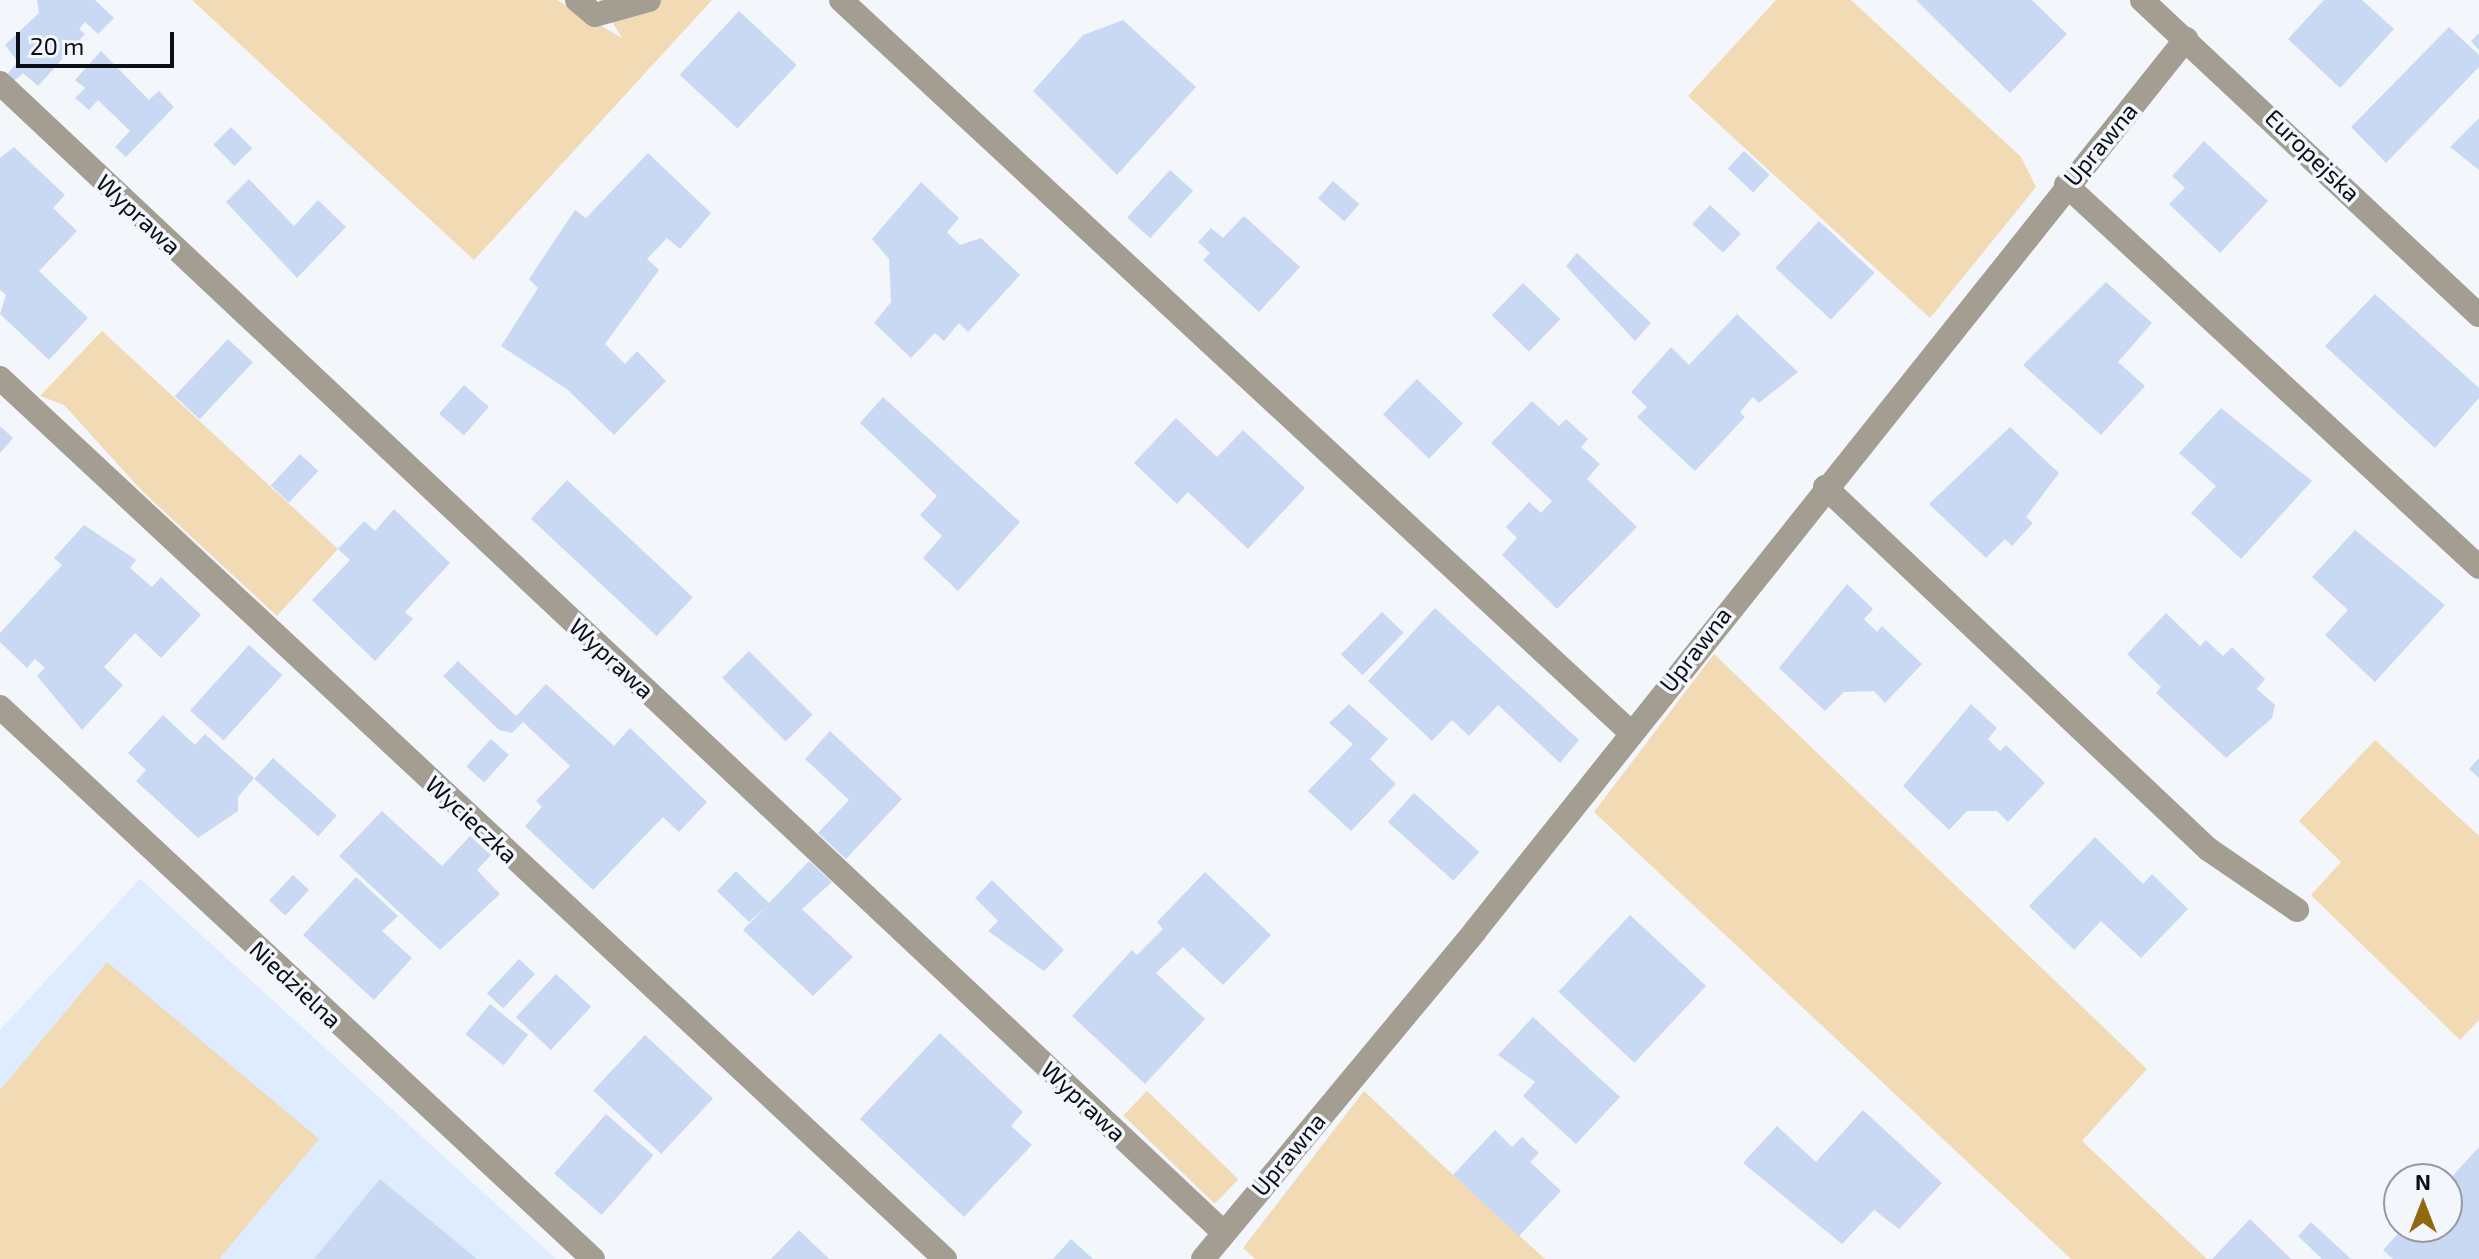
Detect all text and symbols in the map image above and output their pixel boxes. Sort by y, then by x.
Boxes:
scale bar [20,16,178,66]
text: 20 m [30,31,84,60]
street label: Uprawna [2057,97,2143,191]
street label: Europejska [2260,103,2366,207]
street label: Wyprawa [91,168,187,260]
street label: Uprawna [1653,601,1737,697]
street label: Wyprawa [564,612,660,704]
street label: Wycieczka [420,769,524,869]
street label: Niedzielna [244,934,348,1034]
street label: Wyprawa [1036,1055,1132,1147]
street label: Uprawna [1245,1107,1331,1201]
north arrow [2383,1163,2463,1243]
text: N [2415,1168,2431,1194]

